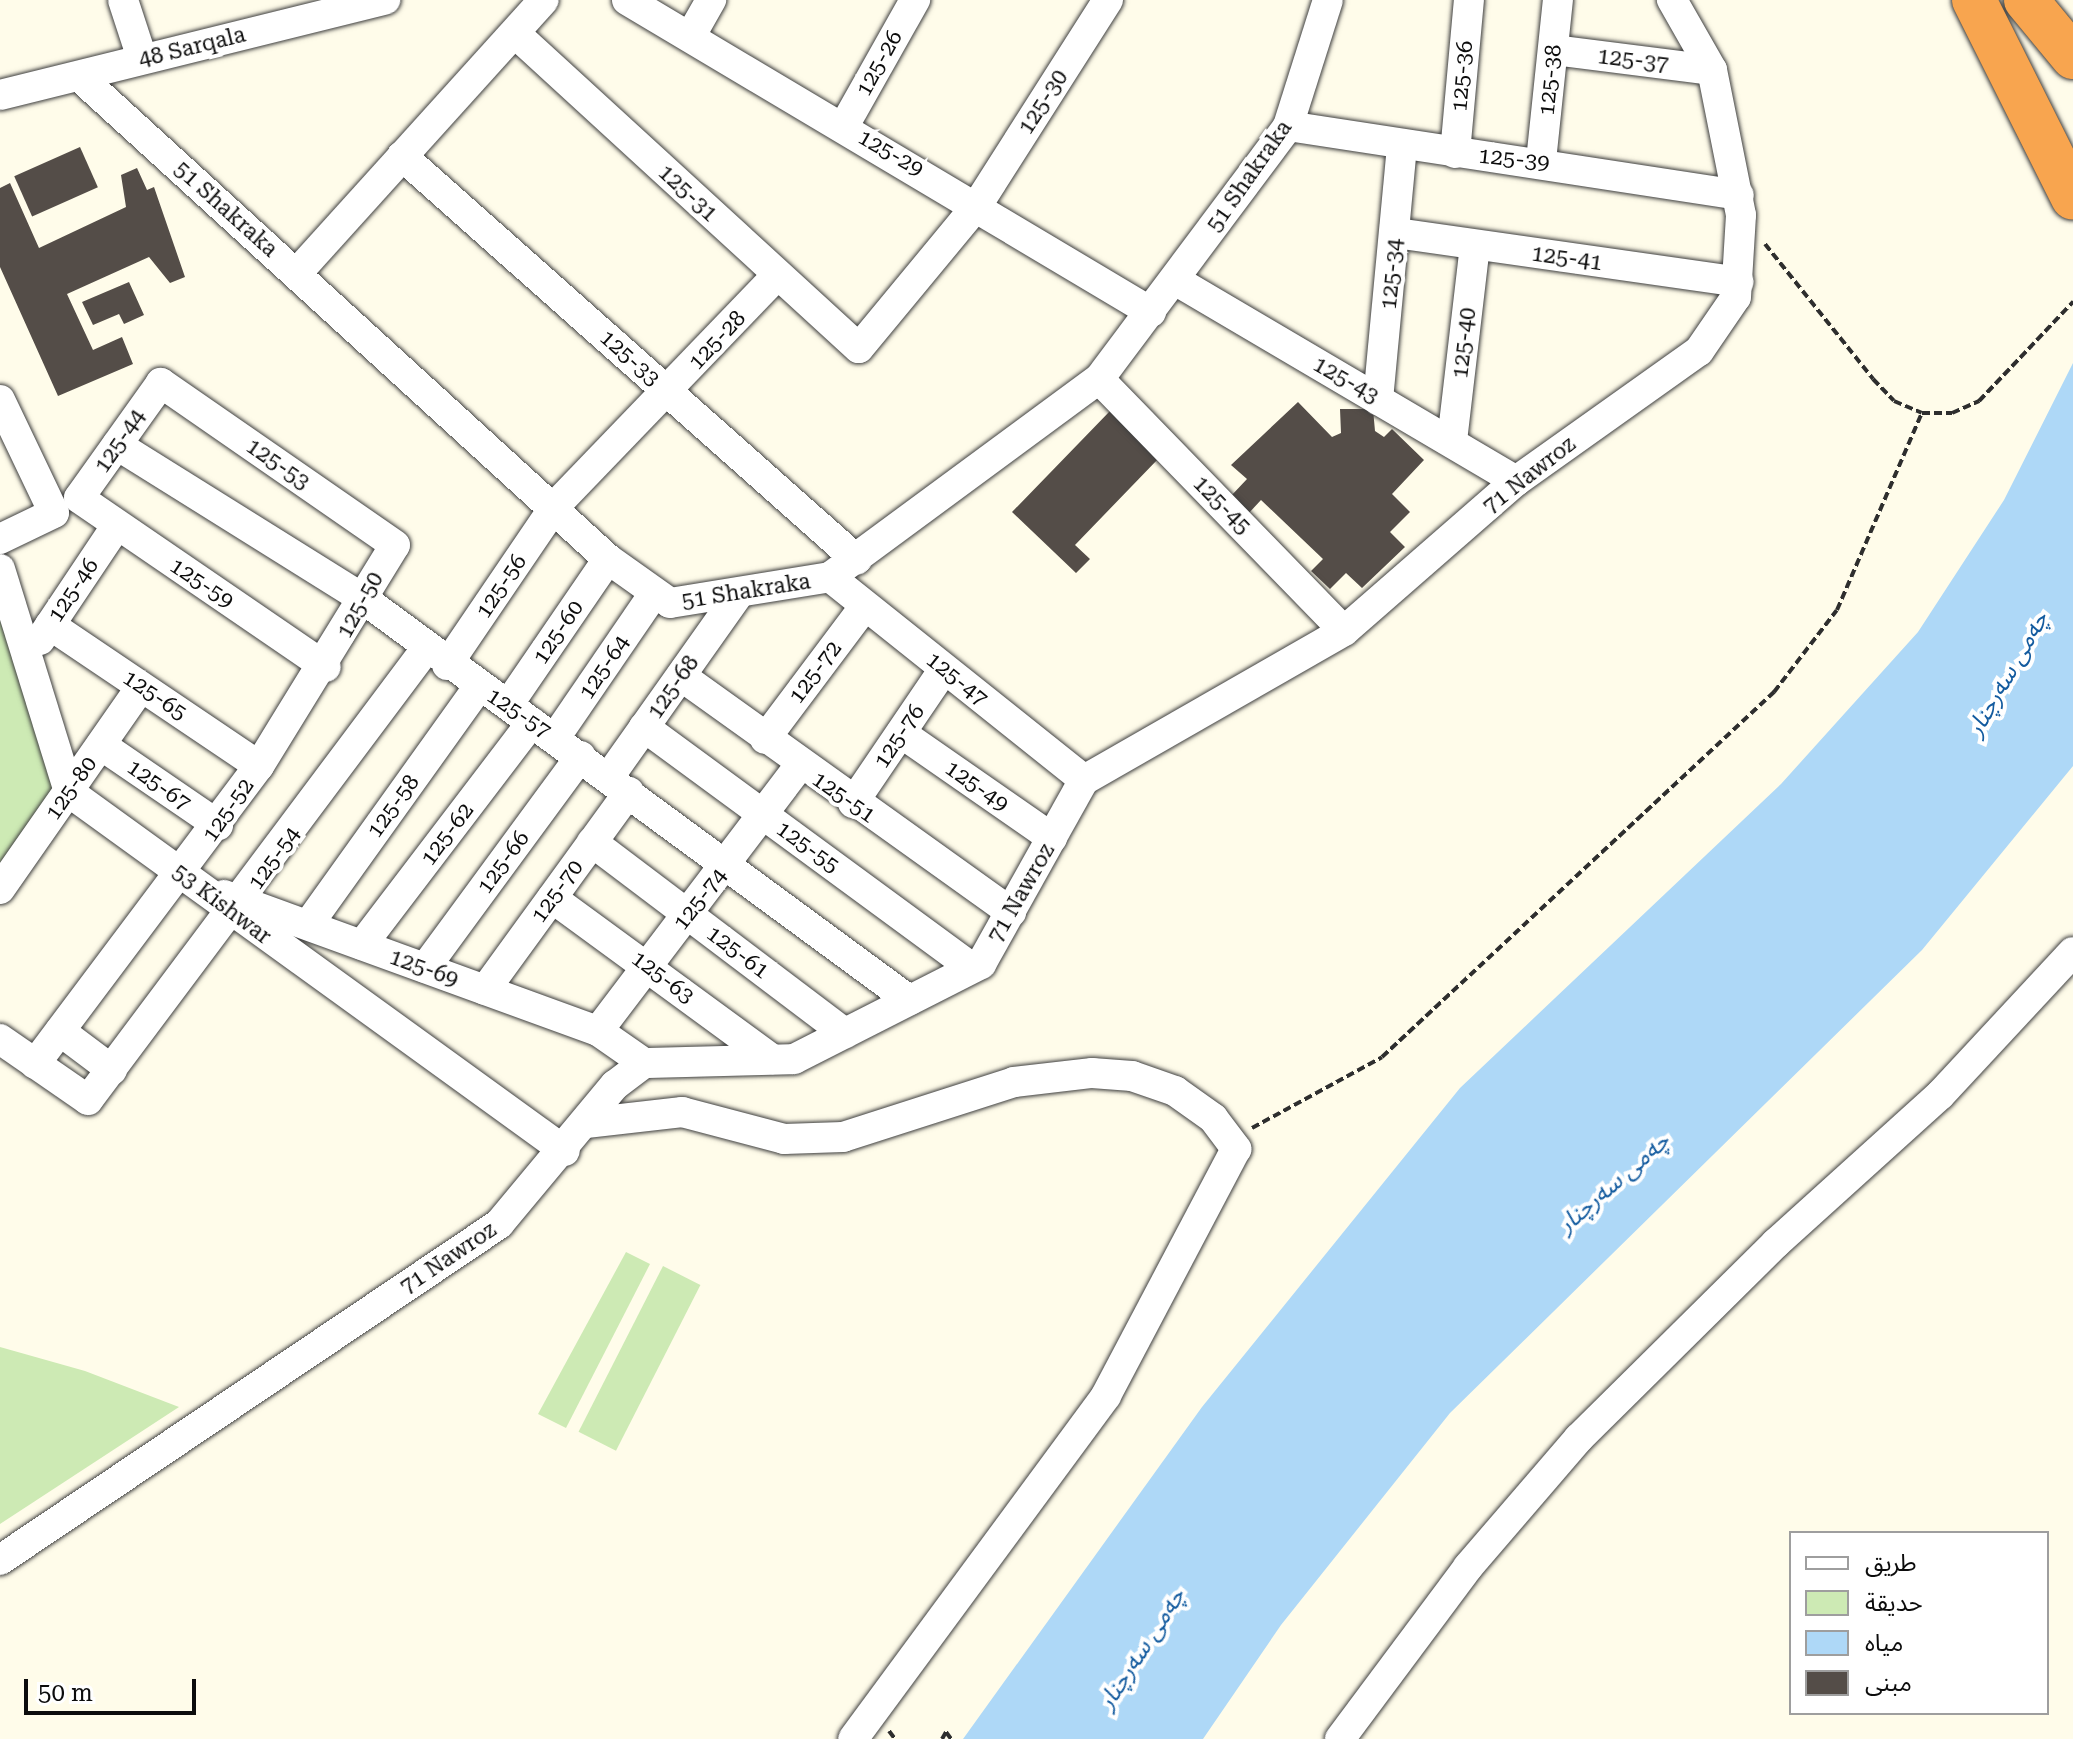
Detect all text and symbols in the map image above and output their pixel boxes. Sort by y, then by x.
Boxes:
street label: 48 Sarqala [136,21,248,73]
street label: 125-26 [850,25,908,101]
street label: 125-36 [1446,39,1478,113]
street label: 125-38 [1533,43,1567,117]
street label: 125-37 [1596,43,1670,77]
street label: 125-30 [1013,65,1073,139]
street label: 51 Shakraka [1201,115,1297,237]
street label: 125-29 [854,124,928,182]
street label: 125-39 [1477,142,1551,176]
street label: 51 Shakraka [169,156,283,262]
street label: 125-31 [653,159,723,227]
street label: 125-34 [1375,237,1409,311]
street label: 125-41 [1530,240,1604,276]
street label: 125-28 [683,305,751,375]
street label: 125-40 [1447,306,1481,380]
street label: 125-33 [595,324,665,392]
street label: 125-43 [1309,351,1383,409]
street label: 125-44 [89,404,151,478]
street label: 71 Nawroz [1478,431,1580,519]
street label: 125-53 [241,433,315,495]
street label: 125-45 [1188,470,1256,540]
street label: 125-56 [470,549,532,623]
street label: 125-59 [165,552,239,614]
street label: 125-46 [42,553,104,627]
street label: 125-50 [331,567,389,643]
street label: 51 Shakraka [680,568,812,614]
street label: 125-60 [527,595,589,669]
water label: چەمی سەرچنار [1961,607,2055,741]
street label: 125-64 [573,630,635,704]
street label: 125-72 [783,636,847,708]
street label: 125-47 [921,646,993,712]
street label: 125-68 [642,650,704,724]
street label: 125-65 [118,664,192,726]
street label: 125-57 [482,682,556,744]
street label: 125-76 [868,699,930,773]
street label: 125-80 [40,751,102,825]
street label: 125-67 [122,754,196,816]
street label: 125-49 [940,755,1014,817]
street label: 125-51 [807,766,881,828]
street label: 125-58 [361,769,425,843]
street label: 125-52 [197,773,259,847]
street label: 125-62 [415,798,479,870]
street label: 125-55 [771,815,845,879]
street label: 125-54 [242,821,306,895]
street label: 125-66 [471,825,535,899]
street label: 71 Nawroz [982,839,1060,947]
street label: 125-70 [525,854,589,928]
street label: 53 Kishwar [167,858,277,950]
street label: 125-74 [668,863,732,935]
street label: 125-61 [702,920,774,984]
street label: 125-69 [386,943,462,993]
street label: 125-63 [627,945,699,1009]
water label: چەمی سەرچنار [1552,1127,1676,1239]
street label: 71 Nawroz [395,1216,501,1300]
legend [1789,1531,2049,1715]
text: طريق [1865,1549,1917,1577]
water label: چەمی سەرچنار [1092,1583,1192,1715]
text: حديقة [1865,1589,1923,1617]
text: مياه [1865,1629,1903,1657]
scale bar [28,1663,200,1713]
text: مبنى [1865,1669,1912,1697]
text: 50 m [38,1679,93,1707]

